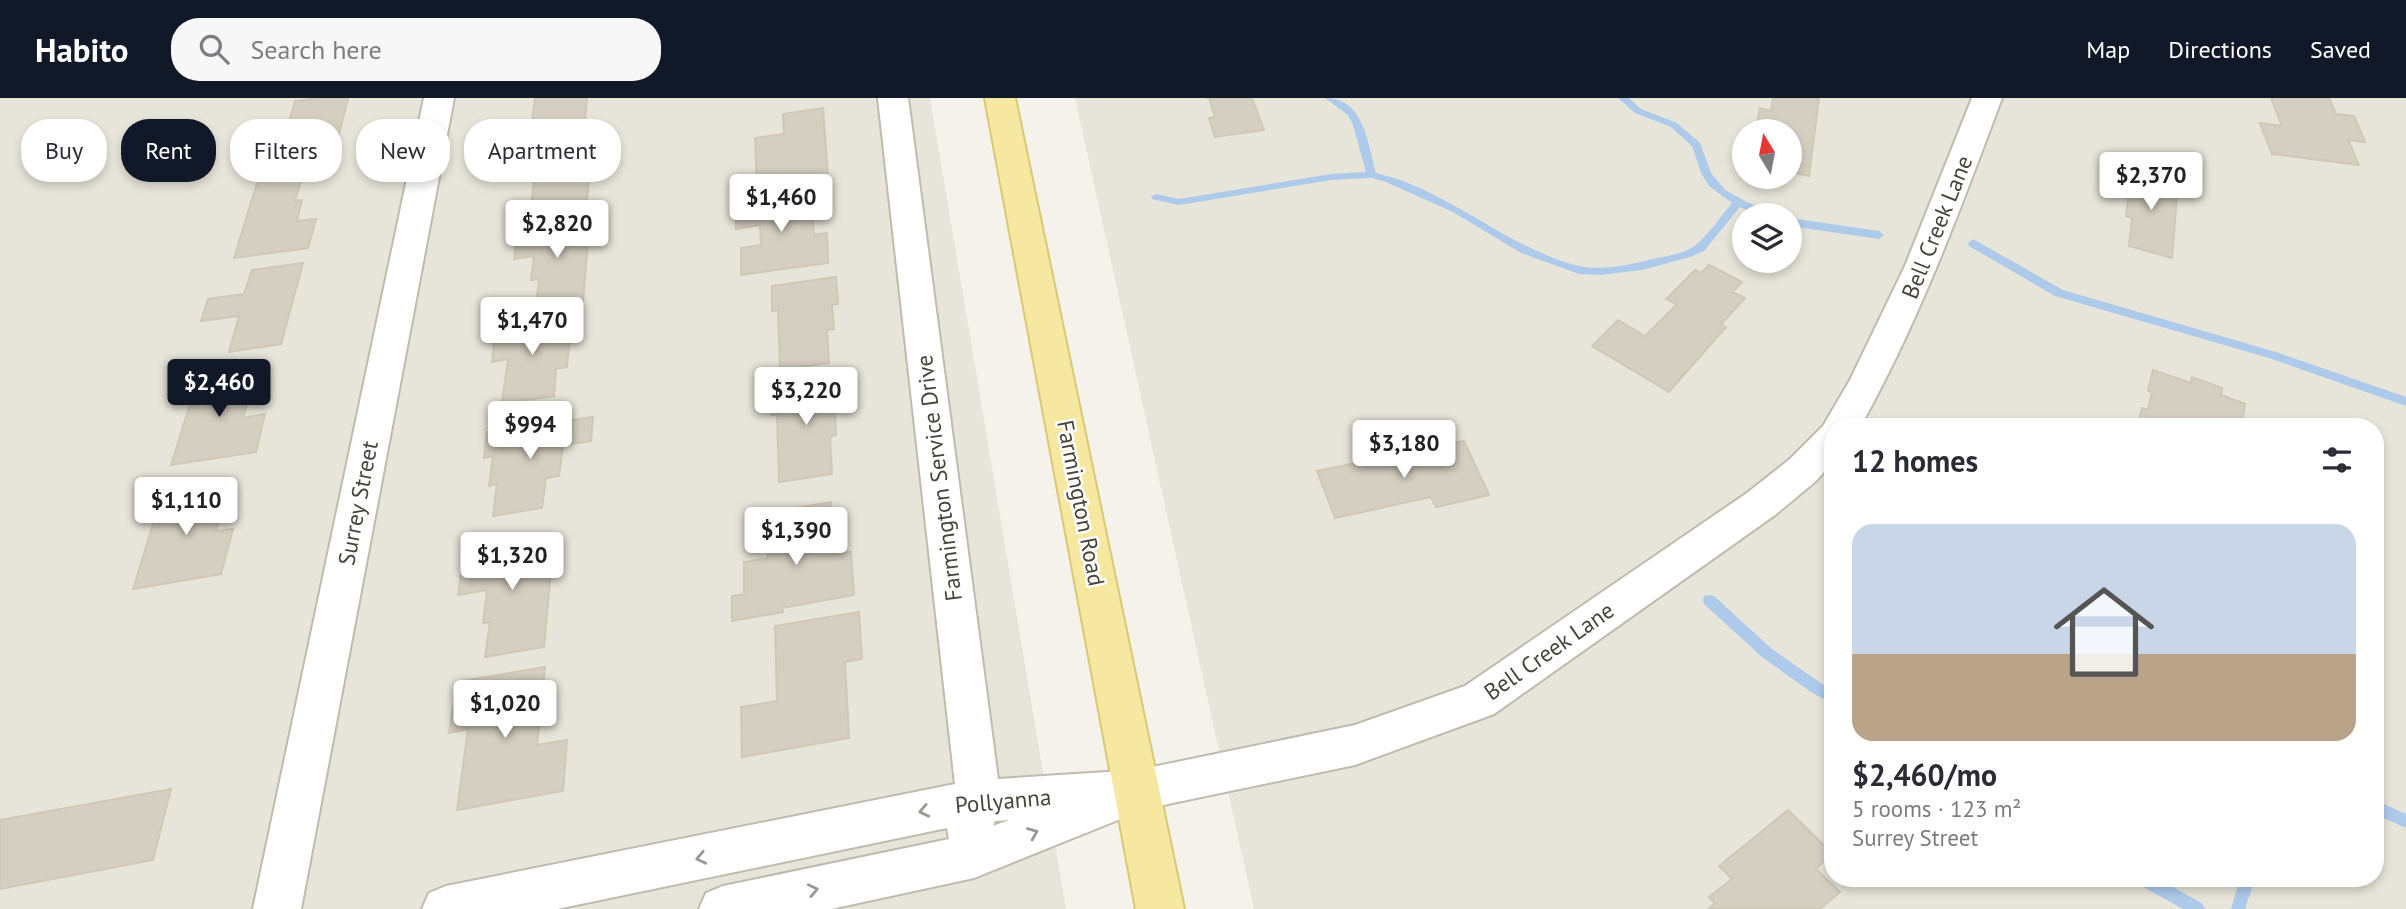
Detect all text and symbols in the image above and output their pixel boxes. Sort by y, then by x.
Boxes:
search box [171,18,661,81]
text: Habito [35,28,129,71]
icon: search [195,30,233,68]
text: Search here [251,33,382,66]
text: Map [2086,34,2130,65]
text: Directions [2168,34,2272,65]
text: Saved [2310,34,2371,65]
chip: Buy [21,119,107,182]
chip: Rent [121,119,216,182]
chip: Filters [230,119,342,182]
chip: New [356,119,450,182]
chip: Apartment [464,119,621,182]
north arrow [1732,119,1802,189]
map controls [1732,119,1802,273]
street label: Bell Creek Lane [1895,151,1978,303]
pin: $2,370 [2094,152,2208,212]
text: $2,370 [2115,160,2187,189]
pin: $1,460 [724,174,838,234]
text: $1,460 [745,182,817,211]
pin: $2,820 [500,200,614,260]
button: layers [1732,203,1802,273]
text: $2,820 [521,208,593,237]
pin: $1,470 [475,298,589,357]
text: $1,470 [496,305,568,334]
street label: Farmington Service Drive [909,353,968,603]
pin: $2,460 [162,360,276,419]
text: $2,460 [183,367,255,396]
pin: $3,220 [749,368,863,427]
text: $3,220 [770,375,842,404]
pin: $994 [489,402,571,461]
text: $994 [504,409,556,438]
street label: Farmington Road [1051,418,1112,588]
pin: $3,180 [1347,420,1461,480]
text: $3,180 [1368,428,1440,457]
street label: Surrey Street [331,438,384,568]
text: 12 homes [1852,441,1978,480]
icon: filters [2318,441,2356,479]
pin: $1,110 [129,478,243,537]
text: $1,110 [150,485,222,514]
pin: $1,390 [739,508,853,567]
text: $1,390 [760,515,832,544]
pin: $1,320 [455,532,569,592]
text: $1,320 [476,540,548,569]
icon: home [2041,569,2167,695]
street label: Bell Creek Lane [1478,595,1619,706]
pin: $1,020 [448,680,562,740]
text: $1,020 [469,688,541,717]
text: $2,460/mo [1852,755,1997,794]
street label: Pollyanna [954,782,1052,819]
text: 5 rooms · 123 m² [1852,794,2021,823]
one-way arrow [918,803,930,818]
text: Surrey Street [1852,823,1978,852]
one-way arrow [1026,827,1038,841]
one-way arrow [695,849,707,864]
one-way arrow [807,883,819,898]

